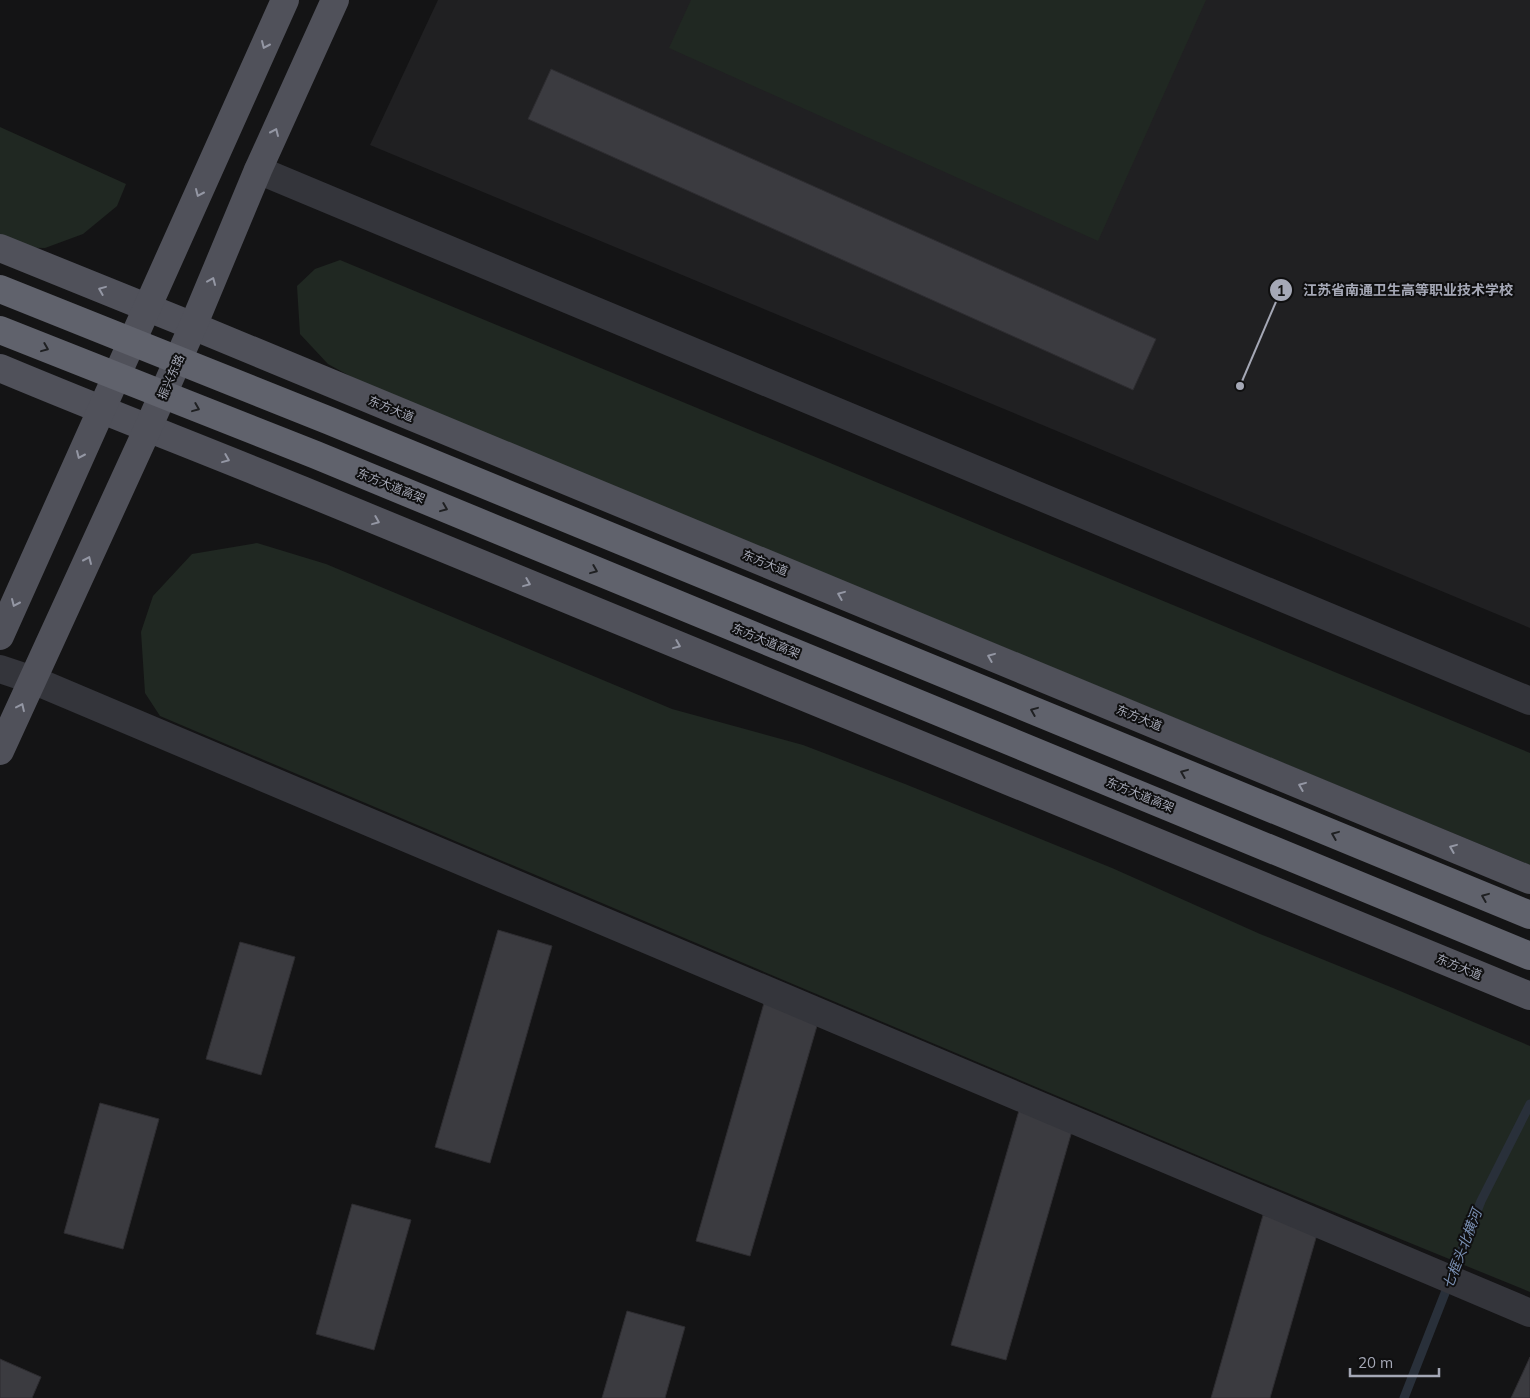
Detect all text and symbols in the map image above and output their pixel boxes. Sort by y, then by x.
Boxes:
one-way arrow [260,40,271,49]
one-way arrow [269,128,280,137]
one-way arrow [194,188,205,197]
callout: 江苏省南通卫生高等职业技术学校 [1268,276,1523,305]
one-way arrow [205,277,216,286]
text: 1 [1276,281,1286,300]
text: 江苏省南通卫生高等职业技术学校 [1303,281,1513,299]
one-way arrow [98,286,107,296]
one-way arrow [40,341,49,352]
street label: 振兴东路 [154,352,187,402]
street label: 东方大道 [366,393,416,424]
one-way arrow [191,401,200,412]
one-way arrow [76,450,87,459]
one-way arrow [221,453,230,464]
street label: 东方大道高架 [355,465,427,506]
one-way arrow [439,502,448,512]
one-way arrow [371,515,380,525]
street label: 东方大道 [740,547,790,578]
one-way arrow [82,556,92,565]
one-way arrow [590,564,598,574]
one-way arrow [522,577,531,587]
one-way arrow [837,590,845,600]
one-way arrow [10,598,21,607]
street label: 东方大道高架 [730,620,802,661]
one-way arrow [672,638,681,649]
one-way arrow [987,652,996,663]
street label: 东方大道 [1114,702,1164,733]
one-way arrow [14,703,25,712]
one-way arrow [1030,707,1039,717]
one-way arrow [1180,769,1189,779]
street label: 东方大道高架 [1104,774,1176,815]
one-way arrow [1299,781,1307,791]
one-way arrow [1331,830,1340,841]
one-way arrow [1449,844,1458,854]
one-way arrow [1481,892,1490,903]
street label: 东方大道 [1434,951,1484,982]
water label: 七框头北横河 [1439,1204,1487,1291]
scale bar [1350,1346,1439,1378]
text: 20 m [1358,1353,1393,1372]

